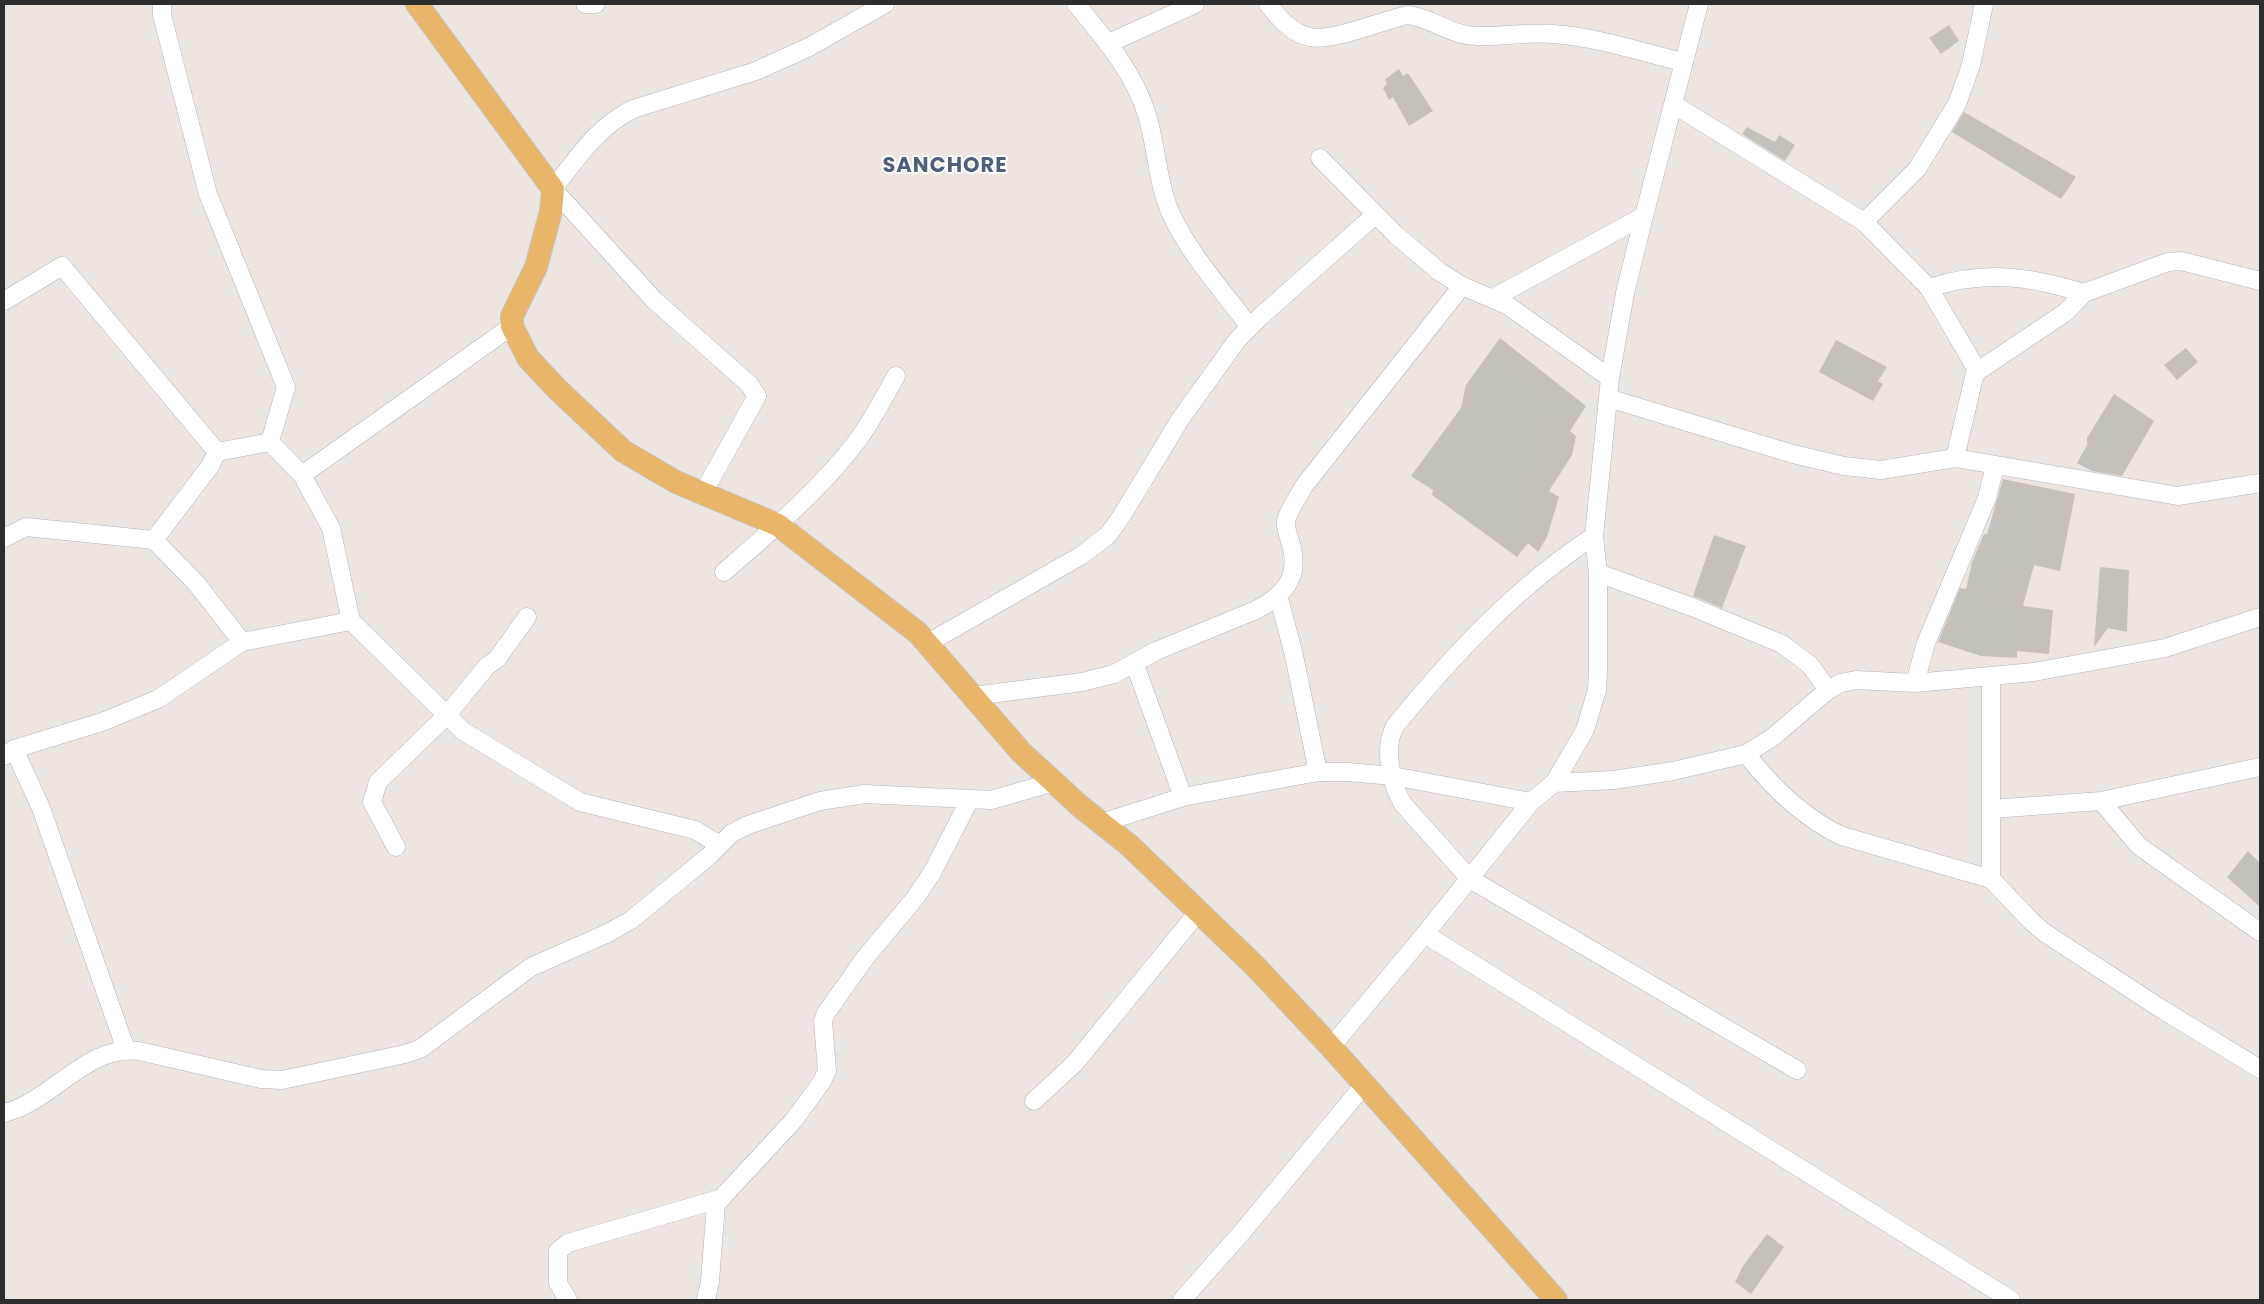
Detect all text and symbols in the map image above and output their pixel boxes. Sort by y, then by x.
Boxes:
district label: SANCHORE [881,154,1009,180]

